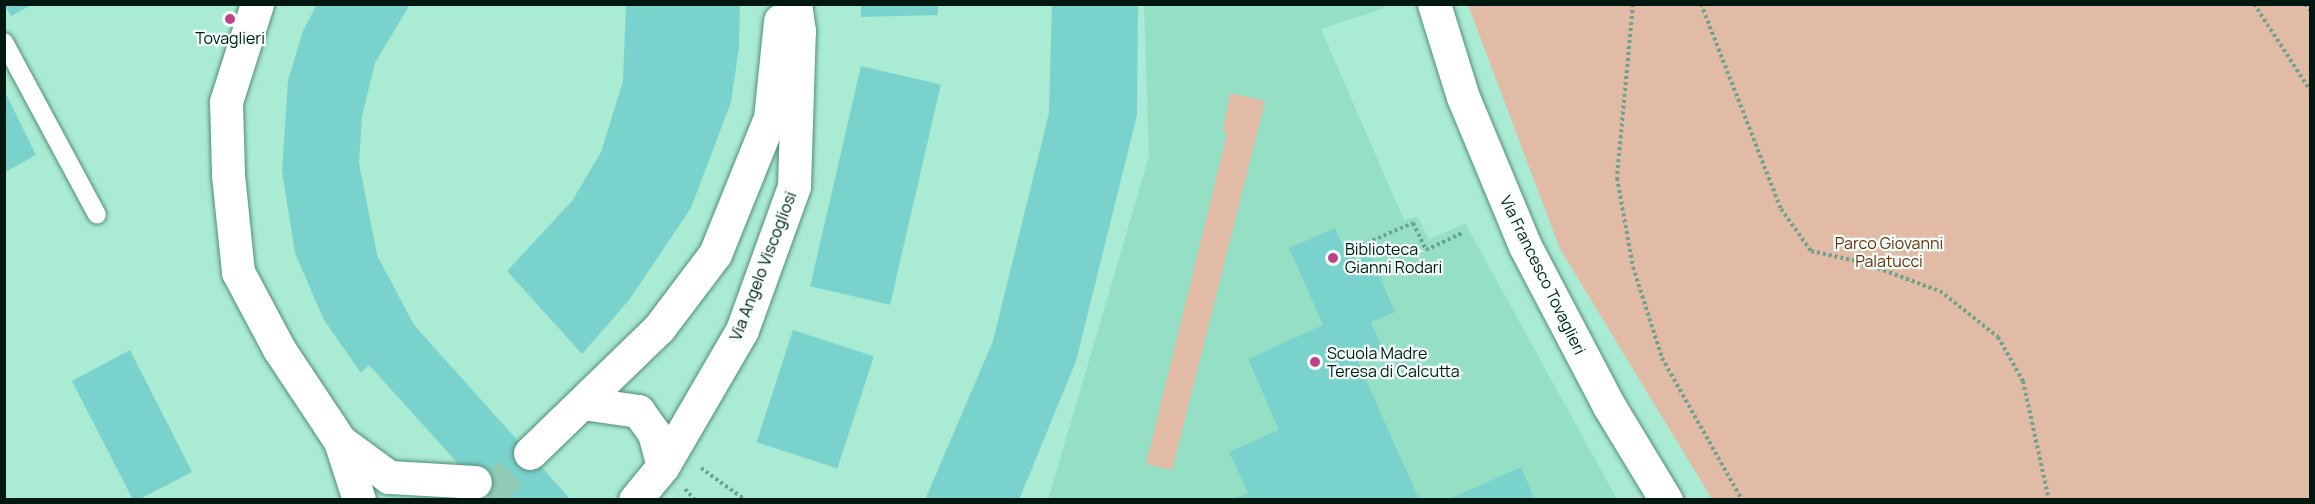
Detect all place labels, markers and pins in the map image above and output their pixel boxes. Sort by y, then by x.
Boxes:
marker: Tovaglieri [223,12,237,26]
place label: Tovaglieri [195,28,265,48]
place label: Biblioteca Gianni Rodari [1345,239,1442,277]
marker: Biblioteca Gianni Rodari [1326,251,1340,265]
place label: Scuola Madre Teresa di Calcutta [1327,343,1460,381]
marker: Scuola Madre Teresa di Calcutta [1308,355,1322,369]

